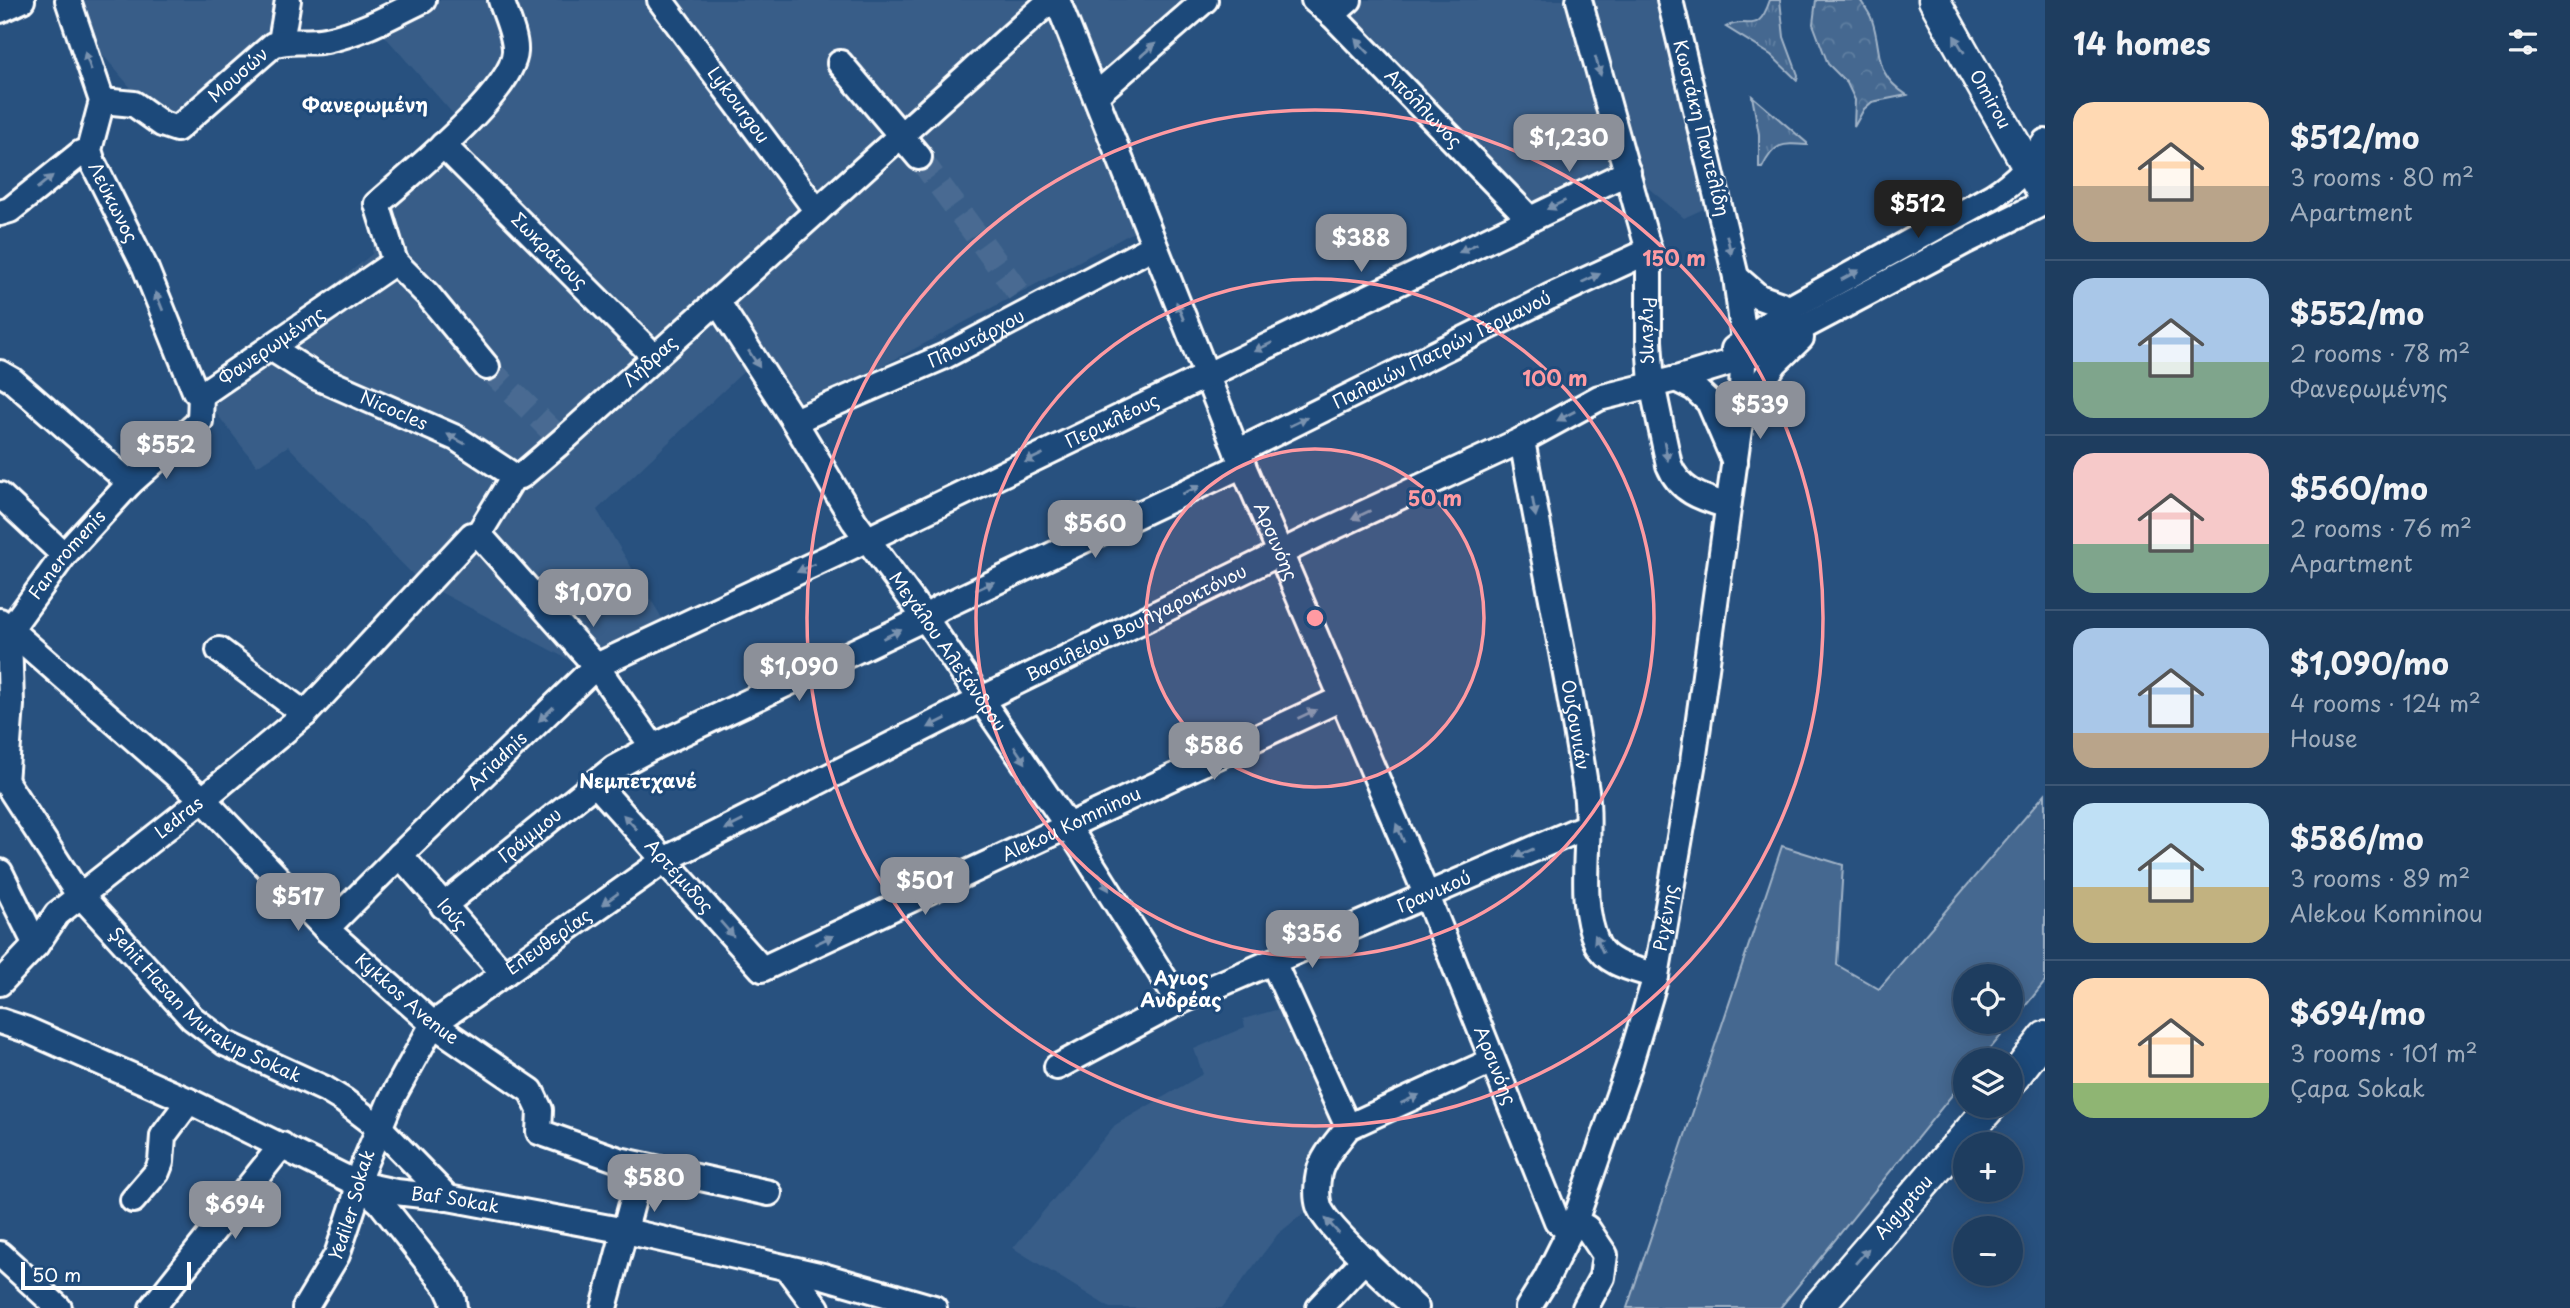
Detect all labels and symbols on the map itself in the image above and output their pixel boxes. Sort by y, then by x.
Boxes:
one-way arrow [1953,34,1966,53]
one-way arrow [1354,37,1371,54]
street label: Kωστάκη Παντελίδη [1667,37,1737,219]
street label: Μουσών [201,40,274,108]
one-way arrow [1139,43,1156,59]
one-way arrow [82,50,93,71]
one-way arrow [1593,55,1603,76]
street label: Lykourgou [702,60,777,148]
street label: Απόλλωνος [1379,62,1469,153]
street label: Omirou [1964,64,2019,133]
district label: Φανερωμένη [302,90,428,118]
pin: $1,230 [1512,114,1626,174]
street label: Λεύκωνος [83,157,146,247]
one-way arrow [36,175,53,190]
pin: $512 [1877,180,1959,240]
one-way arrow [1546,199,1566,211]
street label: Σωκράτους [506,206,595,294]
pin: $388 [1320,215,1402,274]
one-way arrow [1724,234,1735,256]
text: 150 m [1642,241,1706,273]
one-way arrow [1458,242,1478,253]
one-way arrow [1840,269,1860,281]
one-way arrow [1580,273,1601,284]
street label: Παλαιών Πατρών Γερμανού [1327,283,1555,415]
one-way arrow [153,290,164,311]
street label: Ριγένης [1637,297,1666,365]
street label: Φανερωμένης [212,299,330,391]
street label: Πλουτάρχου [923,301,1029,374]
one-way arrow [1175,301,1186,322]
street label: Λήδρας [616,328,683,392]
one-way arrow [1253,341,1273,353]
one-way arrow [747,349,760,368]
text: 100 m [1522,361,1588,393]
street label: Nicocles [356,382,433,436]
pin: $539 [1719,382,1801,441]
street label: Περικλέους [1060,386,1163,454]
one-way arrow [1556,410,1576,422]
one-way arrow [1288,416,1308,427]
pin: $552 [125,421,207,481]
one-way arrow [447,433,466,445]
one-way arrow [1661,440,1672,462]
one-way arrow [1024,453,1044,464]
text: 50 m [1408,481,1462,513]
one-way arrow [1181,484,1201,495]
one-way arrow [1529,496,1540,518]
street label: Αρσινόης [1248,498,1305,584]
pin: $560 [1054,500,1136,560]
street label: Faneromenis [21,503,111,605]
one-way arrow [1351,509,1371,521]
street label: Βασιλείου Βουλγαροκτόνου [1021,557,1251,687]
one-way arrow [796,562,816,574]
street label: Μεγάλου Αλεξάνδρου [883,565,1014,736]
pin: $1,070 [536,570,650,629]
one-way arrow [975,580,996,591]
centre of rings [1303,606,1327,630]
one-way arrow [882,628,902,640]
pin: $1,090 [742,644,856,703]
street label: Ουζουνιάν [1555,677,1598,772]
one-way arrow [538,705,555,721]
one-way arrow [1297,708,1317,720]
one-way arrow [927,717,947,728]
pin: $586 [1173,722,1255,782]
street label: Ariadnis [460,724,532,795]
one-way arrow [1013,746,1026,765]
district label: Νεμπετχανέ [579,766,697,794]
street label: Alekou Komninou [997,779,1145,867]
street label: Ledras [148,789,208,844]
street label: Γράμμου [492,800,567,869]
one-way arrow [623,814,639,831]
one-way arrow [724,819,744,830]
one-way arrow [1394,823,1406,843]
street label: Αρτέμιδος [639,832,721,918]
one-way arrow [1513,848,1534,859]
pin: $501 [884,858,966,917]
street label: Γρανικού [1392,863,1475,919]
one-way arrow [1097,873,1110,892]
pin: $517 [257,874,339,933]
street label: Ριγένης [1646,882,1684,953]
street label: Ιούς [432,892,475,935]
one-way arrow [601,892,619,906]
street label: Ελευθερίας [499,901,596,981]
pin: $356 [1271,911,1353,970]
street label: Şehit Hasan Murakıp Sokak [103,920,306,1088]
one-way arrow [719,920,734,937]
one-way arrow [814,934,834,945]
one-way arrow [1593,934,1605,954]
street label: Kykkos Avenue [350,946,465,1050]
district label: Αγιος Ανδρέας [1140,963,1222,1013]
street label: Αρσινόης [1468,1021,1524,1108]
one-way arrow [1400,1093,1420,1104]
street label: Yediler Sokak [321,1145,381,1266]
pin: $580 [613,1154,695,1214]
street label: Aigyptou [1867,1168,1938,1244]
street label: Baf Sokak [409,1179,502,1219]
pin: $694 [194,1182,276,1241]
one-way arrow [1324,1217,1340,1235]
one-way arrow [1854,1248,1869,1265]
scale bar [21,1259,191,1291]

